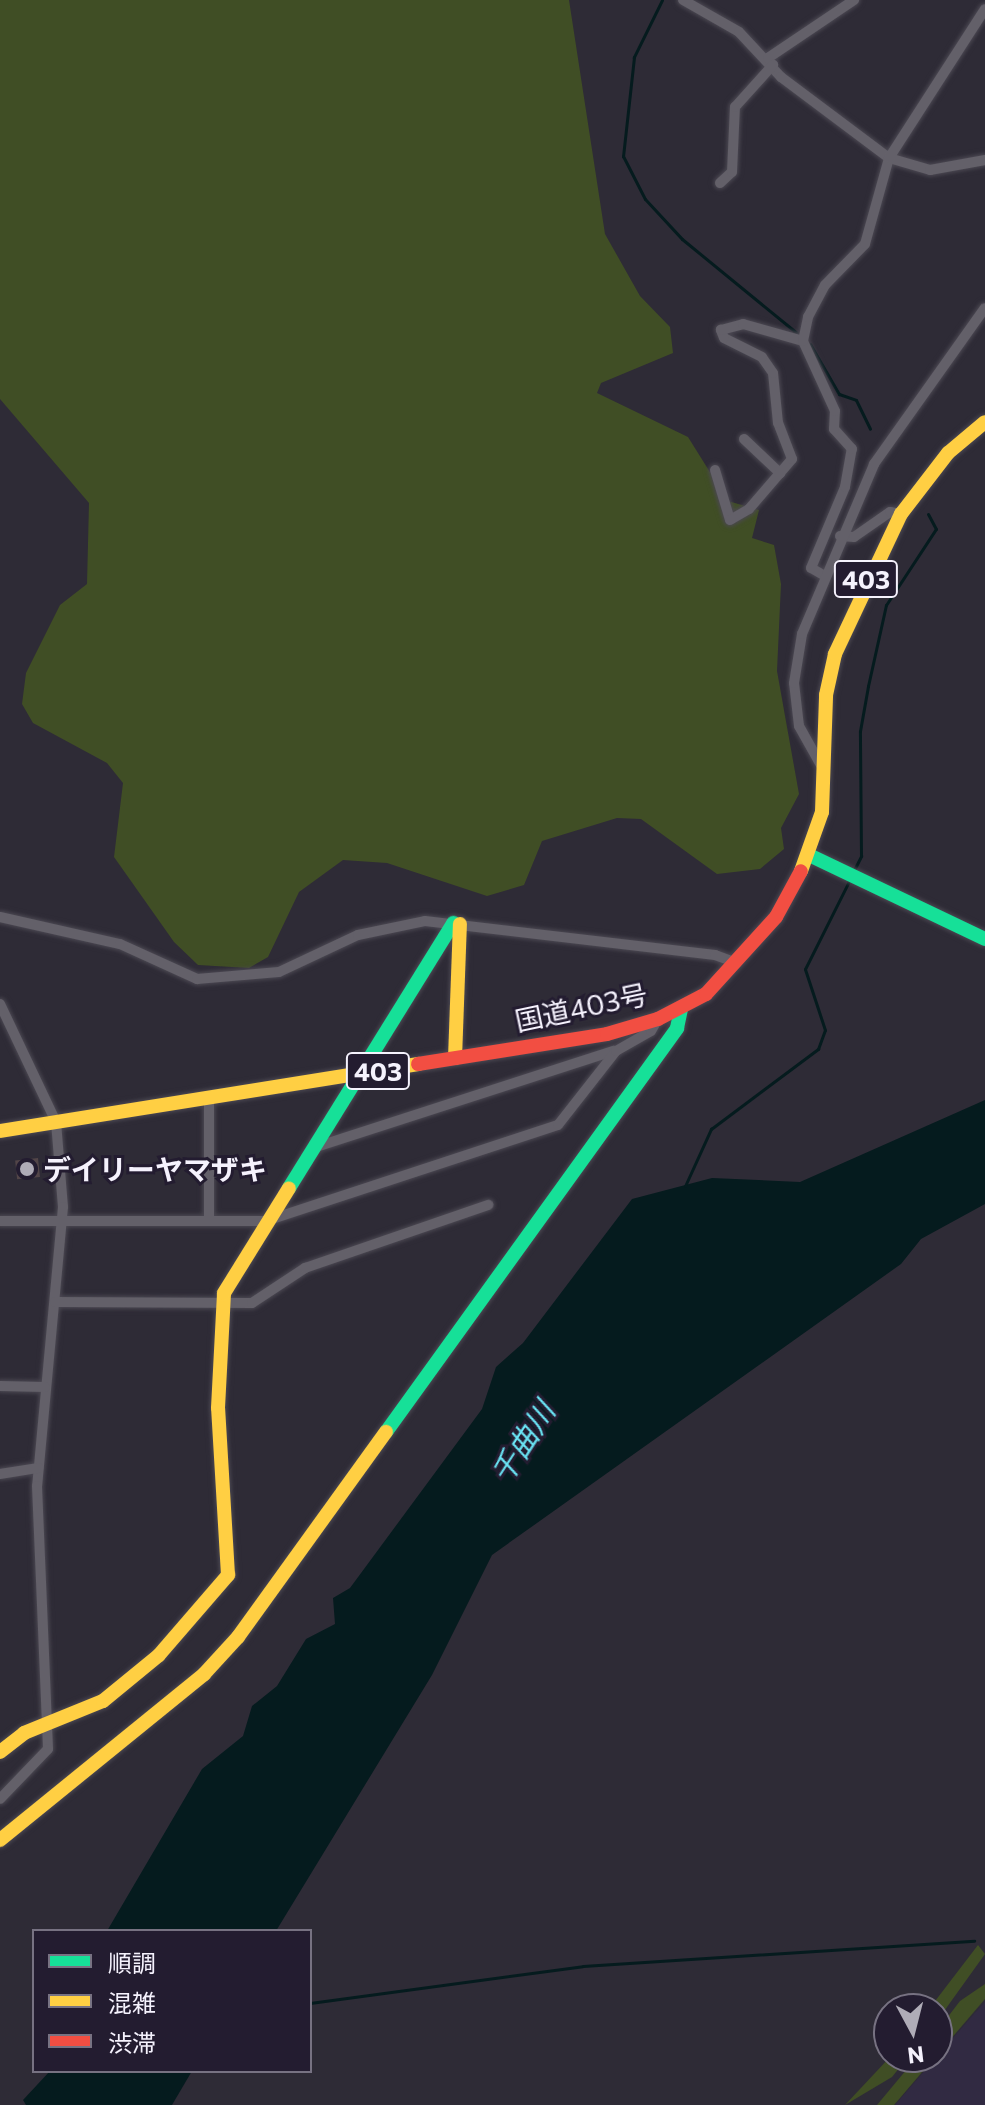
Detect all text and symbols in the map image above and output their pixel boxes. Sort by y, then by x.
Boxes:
road number: 403 [832,557,900,601]
street label: 国道403号 [511,977,651,1037]
road number: 403 [344,1049,412,1093]
place label: デイリーヤマザキ [43,1152,267,1186]
marker: デイリーヤマザキ [18,1160,36,1178]
water label: 千曲川 [482,1394,562,1490]
legend [32,1929,312,2073]
text: 順調 [108,1948,156,1977]
text: 混雑 [108,1988,156,2017]
north arrow [873,1993,953,2073]
text: 渋滞 [108,2028,156,2057]
text: N [906,2041,926,2070]

